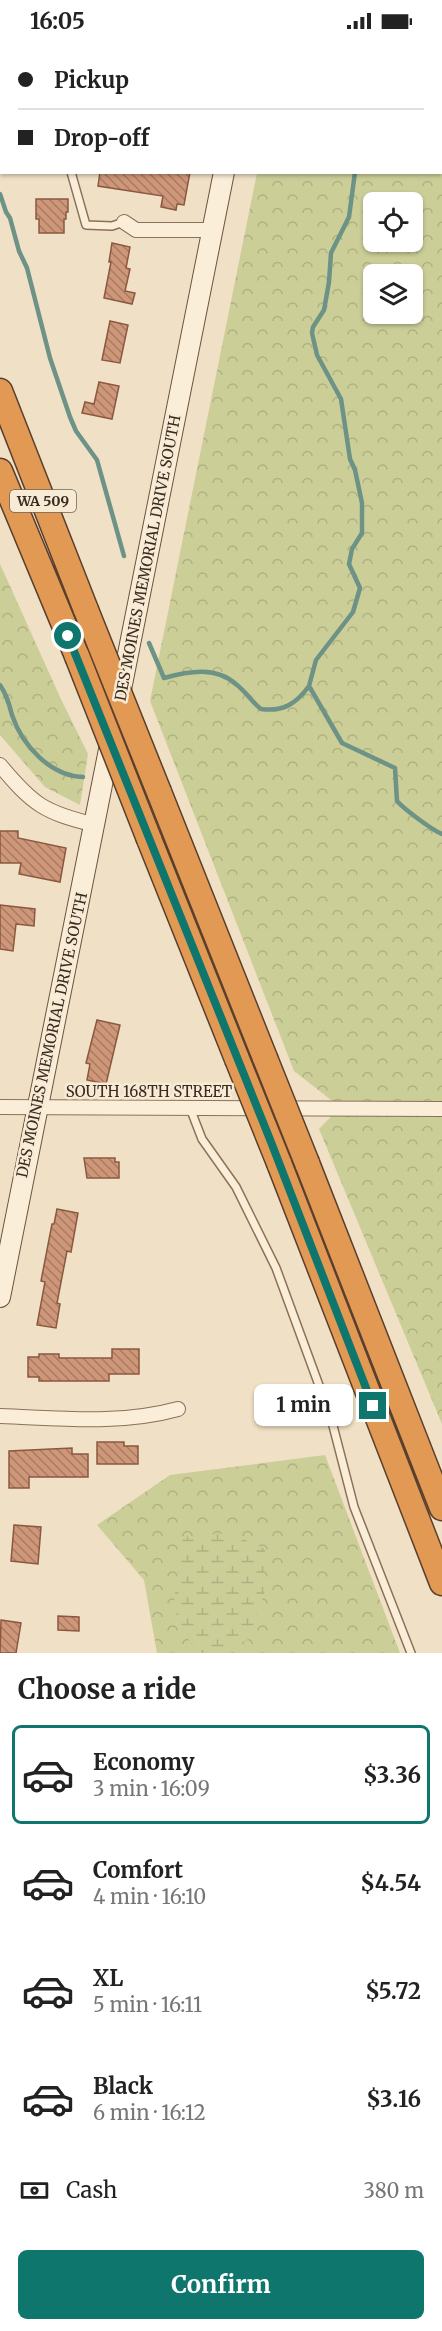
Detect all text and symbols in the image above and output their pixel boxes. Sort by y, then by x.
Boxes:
text: 16:05 [30,7,85,35]
text: Pickup [54,66,129,94]
text: Drop-off [54,124,149,152]
map controls [363,192,423,324]
button: locate [363,192,423,252]
button: layers [363,264,423,324]
street label: DES MOINES MEMORIAL DRIVE SOUTH [110,413,185,703]
road number: WA 509 [10,490,76,512]
route start [54,622,81,649]
street label: DES MOINES MEMORIAL DRIVE SOUTH [12,891,91,1179]
street label: SOUTH 168TH STREET [66,1082,233,1101]
callout: 1 min [253,1385,352,1427]
text: 1 min [276,1392,331,1417]
route end [359,1392,386,1419]
text: Choose a ride [18,1672,196,1706]
icon: car [21,1748,75,1802]
text: Economy [93,1748,194,1776]
text: $3.36 [363,1761,421,1789]
text: 3 min · 16:09 [93,1776,210,1801]
icon: car [21,1856,75,1910]
text: Comfort [93,1856,183,1884]
text: $4.54 [360,1869,421,1897]
text: 4 min · 16:10 [93,1884,206,1909]
icon: car [21,1964,75,2018]
text: XL [93,1964,123,1992]
text: $5.72 [365,1977,421,2005]
text: 5 min · 16:11 [93,1992,202,2017]
icon: car [21,2072,75,2126]
text: Black [93,2072,153,2100]
text: $3.16 [366,2085,421,2113]
text: 6 min · 16:12 [93,2100,206,2125]
icon: cash [18,2174,51,2207]
text: Cash [66,2176,117,2204]
text: 380 m [363,2178,424,2203]
button: Confirm [18,2250,424,2319]

